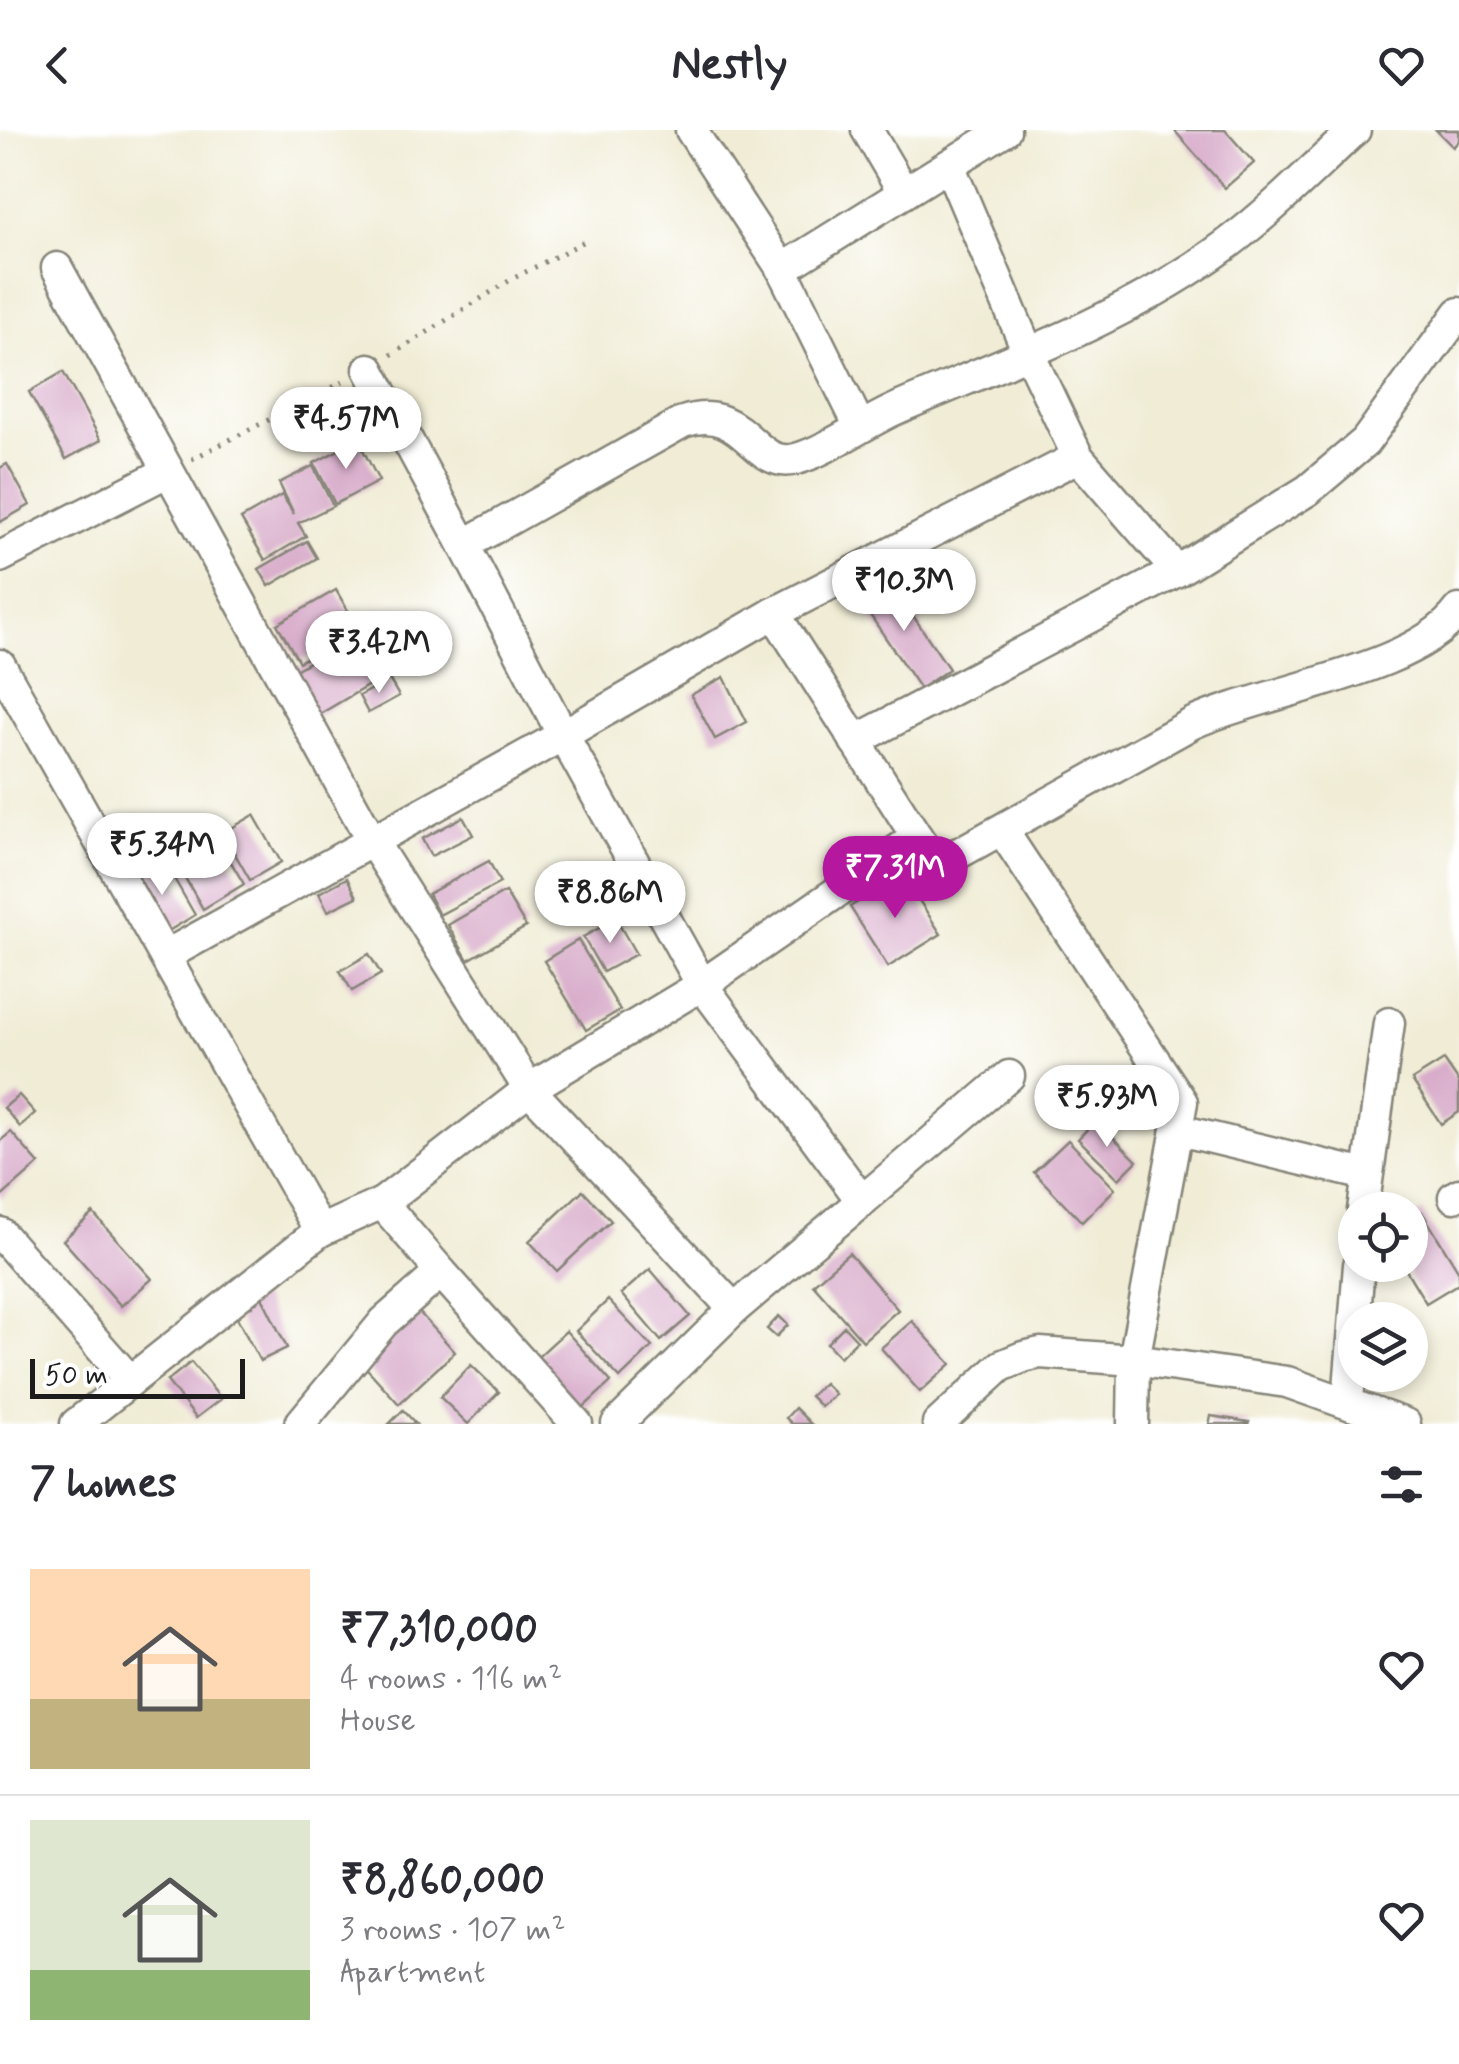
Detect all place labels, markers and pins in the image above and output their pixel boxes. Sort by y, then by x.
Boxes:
pin: ₹4.57M [265,387,427,472]
pin: ₹10.3M [823,549,985,634]
pin: ₹3.42M [298,611,460,696]
pin: ₹5.34M [81,813,243,898]
pin: ₹7.31M [814,836,976,921]
pin: ₹8.86M [529,861,691,946]
pin: ₹5.93M [1026,1065,1188,1150]

